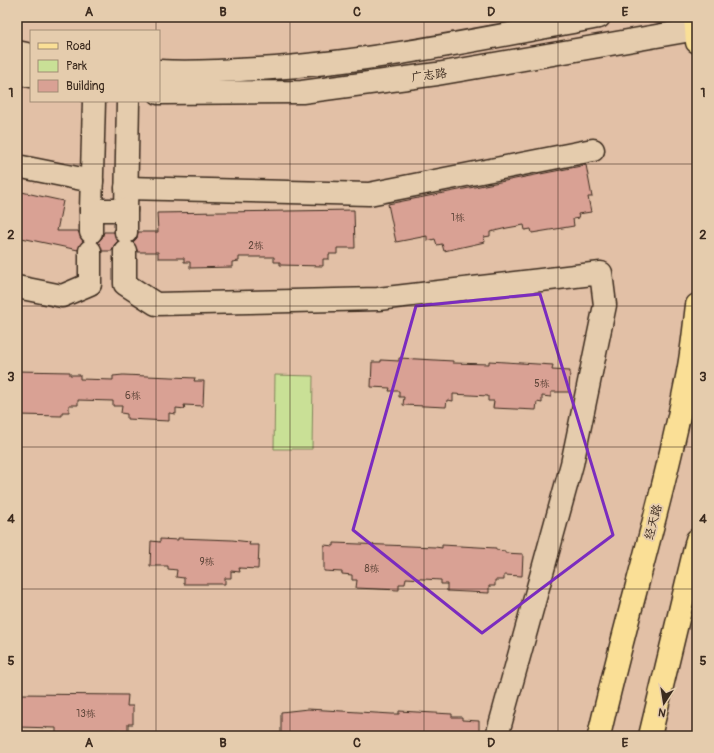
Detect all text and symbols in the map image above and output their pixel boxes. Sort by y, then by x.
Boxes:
text: A [85,4,94,20]
text: B [219,4,227,20]
text: C [353,4,361,20]
text: D [487,4,495,20]
text: E [622,4,629,20]
legend [30,30,160,102]
text: Road [66,39,91,54]
text: Park [66,59,87,74]
street label: 广志路 [410,66,448,85]
text: Building [66,79,105,94]
text: 1 [8,85,14,101]
text: 1 [700,85,706,101]
house number: 1栋 [451,212,465,224]
text: 2 [7,227,15,243]
text: 2 [699,227,707,243]
house number: 2栋 [248,240,264,252]
text: 3 [7,369,15,385]
text: 3 [699,369,707,385]
house number: 5栋 [534,378,550,390]
house number: 6栋 [125,390,141,402]
street label: 经天路 [642,503,665,541]
text: 4 [7,511,15,527]
text: 4 [699,511,707,527]
house number: 9栋 [199,556,215,568]
house number: 8栋 [364,563,380,575]
text: 5 [7,653,15,669]
text: 5 [699,653,707,669]
north arrow [644,683,684,723]
text: N [656,705,667,719]
house number: 13栋 [76,708,96,720]
text: A [85,735,94,751]
text: B [219,735,227,751]
text: C [353,735,361,751]
text: D [487,735,495,751]
text: E [622,735,629,751]

